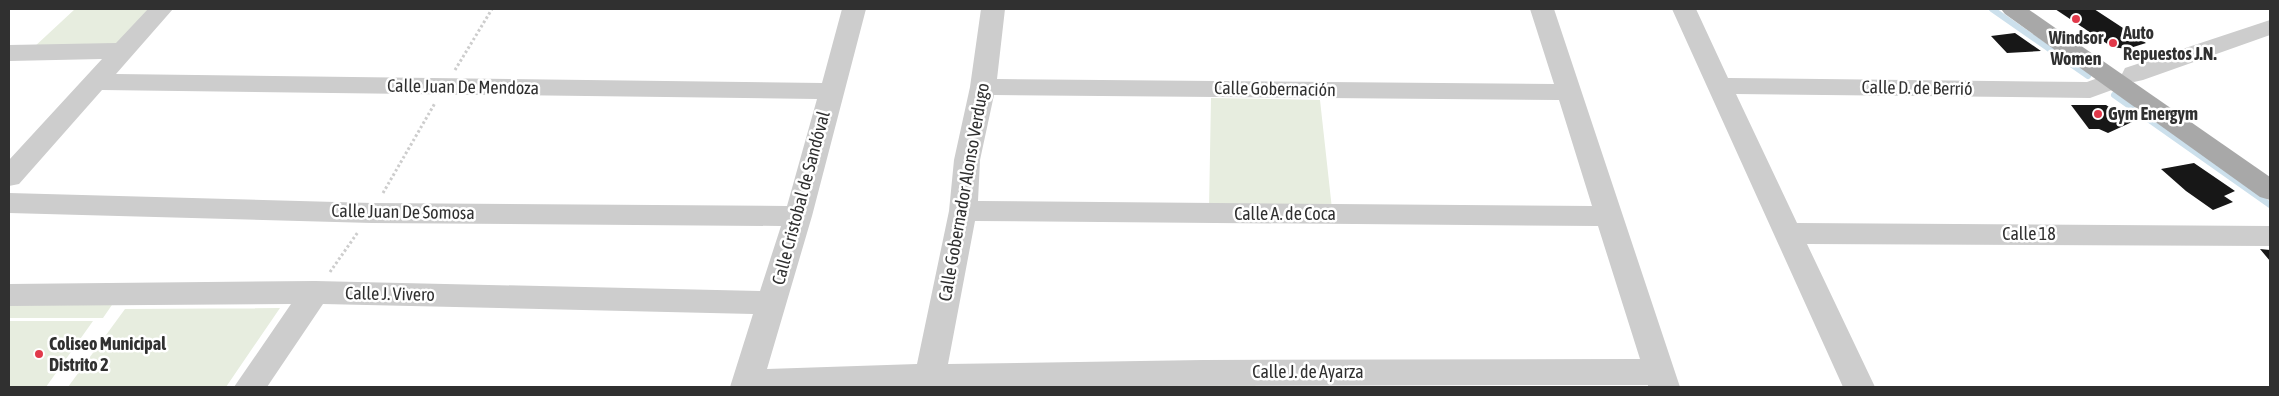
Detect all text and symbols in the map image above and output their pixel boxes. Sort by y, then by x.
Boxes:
marker: Windsor Women [2070,13,2082,25]
place label: Auto Repuestos J.N. [2122,22,2217,64]
place label: Windsor Women [2048,27,2104,69]
marker: Auto Repuestos J.N. [2107,37,2119,49]
street label: Calle Juan De Mendoza [387,75,539,98]
street label: Calle D. de Berrió [1861,76,1973,99]
street label: Calle Gobernación [1214,77,1336,100]
street label: Calle Gobernador Alonso Verdugo [934,81,993,303]
place label: Gym Energym [2108,103,2198,124]
street label: Calle Cristobal de Sandóval [767,108,834,287]
marker: Gym Energym [2092,108,2104,120]
street label: Calle Juan De Somosa [331,200,475,223]
street label: Calle A. de Coca [1234,203,1336,224]
street label: Calle 18 [2002,223,2056,244]
street label: Calle J. Vivero [345,282,435,305]
place label: Coliseo Municipal Distrito 2 [49,333,166,375]
marker: Coliseo Municipal Distrito 2 [33,348,45,360]
street label: Calle J. de Ayarza [1252,361,1364,382]

